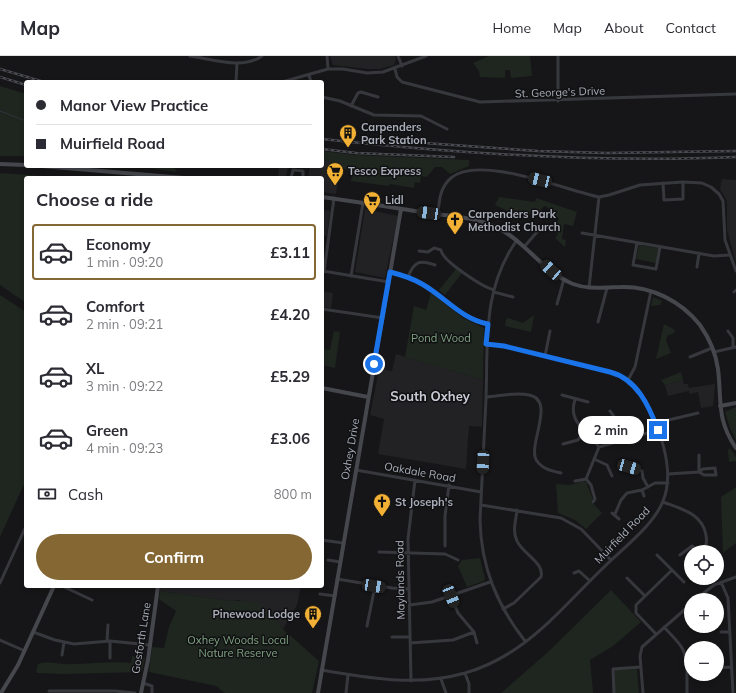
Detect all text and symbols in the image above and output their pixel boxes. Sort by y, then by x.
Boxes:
text: Map [20,16,60,40]
text: Home [492,19,531,37]
text: Map [553,19,582,37]
text: About [604,19,644,37]
text: Contact [666,19,716,37]
street label: St. George's Drive [515,83,605,101]
text: Manor View Practice [60,96,208,115]
place label: Carpenders Park Station [361,120,427,147]
building icon: Carpenders Park Station [338,123,358,148]
text: Muirfield Road [60,134,165,153]
supermarket icon: Tesco Express [325,161,345,186]
place label: Tesco Express [348,164,422,178]
car [527,171,553,189]
text: Choose a ride [36,188,153,211]
supermarket icon: Lidl [362,190,382,215]
place label: Lidl [385,193,404,207]
car [416,205,442,221]
place label: Carpenders Park Methodist Church [468,207,560,234]
church icon: Carpenders Park Methodist Church [445,210,465,235]
icon: car [38,234,74,270]
text: Economy [86,235,151,254]
text: £3.11 [270,243,310,262]
text: 1 min · 09:20 [86,254,163,270]
car [538,258,564,282]
icon: car [38,296,74,332]
text: Comfort [86,297,144,316]
text: £4.20 [270,305,310,324]
text: 2 min · 09:21 [86,316,163,332]
park label: Pond Wood [411,331,471,345]
route start [365,355,383,373]
icon: car [38,358,74,394]
text: XL [86,359,104,378]
text: £5.29 [270,367,310,386]
text: 3 min · 09:22 [86,378,163,394]
district label: South Oxhey [390,388,471,405]
callout: 2 min [578,416,644,444]
street label: Oxhey Drive [338,417,362,481]
icon: car [38,420,74,456]
text: Green [86,421,128,440]
route end [649,421,667,439]
text: 2 min [594,422,628,438]
text: £3.06 [270,429,310,448]
text: 4 min · 09:23 [86,440,163,456]
car [476,450,490,474]
car [616,458,642,476]
street label: Oakdale Road [383,459,457,485]
icon: cash [36,483,58,505]
text: Cash [68,485,103,504]
text: 800 m [274,486,312,502]
church icon: St Joseph's [372,492,392,517]
place label: St Joseph's [395,495,453,509]
street label: Muirfield Road [591,504,653,566]
button: Confirm [36,534,312,580]
street label: Maylands Road [392,540,408,620]
map controls [684,545,724,681]
button: locate [684,545,724,585]
car [361,578,387,594]
car [441,583,461,609]
button: + [684,593,724,633]
street label: Gosforth Lane [128,601,154,675]
building icon: Pinewood Lodge [303,604,323,629]
place label: Pinewood Lodge [212,607,300,621]
park label: Oxhey Woods Local Nature Reserve [187,633,289,660]
button: − [684,641,724,681]

